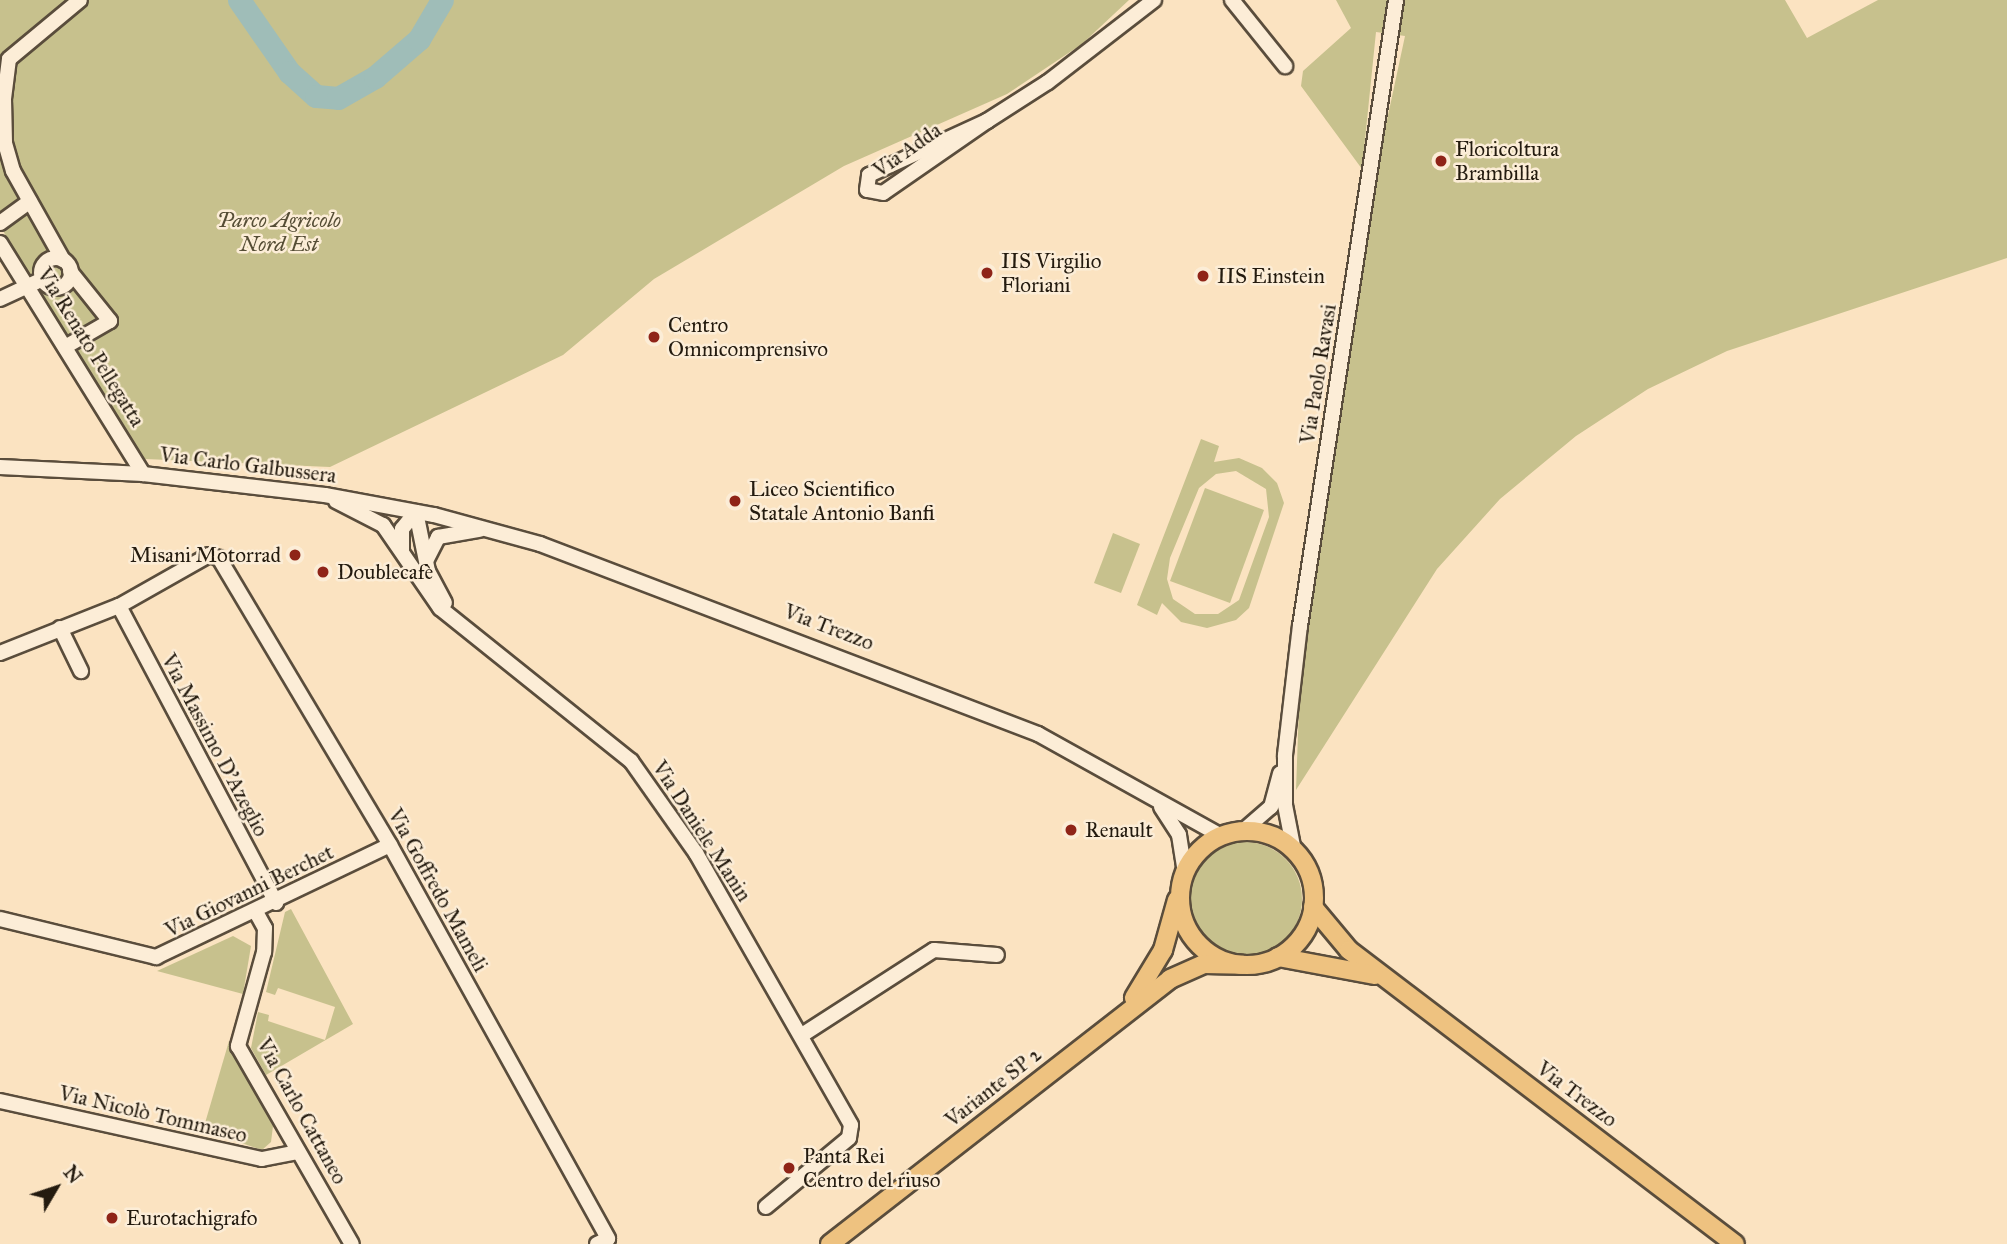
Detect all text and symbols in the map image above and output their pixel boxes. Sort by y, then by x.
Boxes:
street label: Via Adda [868,117,946,183]
place label: Floricoltura Brambilla [1455,136,1559,186]
marker: Floricoltura Brambilla [1433,153,1449,169]
park label: Parco Agricolo Nord Est [217,207,341,257]
place label: IIS Virgilio Floriani [1001,248,1101,298]
street label: Via Renato Pellegatta [32,263,150,431]
place label: IIS Einstein [1217,263,1325,289]
marker: IIS Virgilio Floriani [979,265,995,281]
marker: IIS Einstein [1195,268,1211,284]
street label: Via Paolo Ravasi [1294,302,1342,446]
place label: Centro Omnicomprensivo [668,312,828,362]
marker: Centro Omnicomprensivo [646,329,662,345]
street label: Via Carlo Galbussera [158,442,338,488]
place label: Liceo Scientifico Statale Antonio Banfi [749,476,935,526]
marker: Liceo Scientifico Statale Antonio Banfi [727,493,743,509]
place label: Misani Motorrad [130,542,281,568]
marker: Misani Motorrad [287,547,303,563]
place label: Doublecafè [337,559,433,585]
marker: Doublecafè [315,564,331,580]
street label: Via Trezzo [780,598,878,656]
street label: Via Massimo D'Azeglio [156,649,274,841]
street label: Via Daniele Manin [647,756,757,906]
street label: Via Goffredo Mameli [383,804,493,976]
place label: Renault [1085,817,1153,843]
marker: Renault [1063,822,1079,838]
street label: Via Giovanni Berchet [161,839,337,943]
street label: Via Carlo Cattaneo [251,1033,353,1189]
street label: Variante SP 2 [940,1042,1046,1132]
street label: Via Trezzo [1532,1056,1622,1132]
street label: Via Nicolò Tommaseo [57,1080,249,1148]
place label: Panta Rei Centro del riuso [803,1143,940,1193]
north arrow [21,1153,91,1223]
marker: Panta Rei Centro del riuso [781,1160,797,1176]
text: N [59,1161,87,1188]
place label: Eurotachigrafo [126,1205,258,1231]
marker: Eurotachigrafo [104,1210,120,1226]

